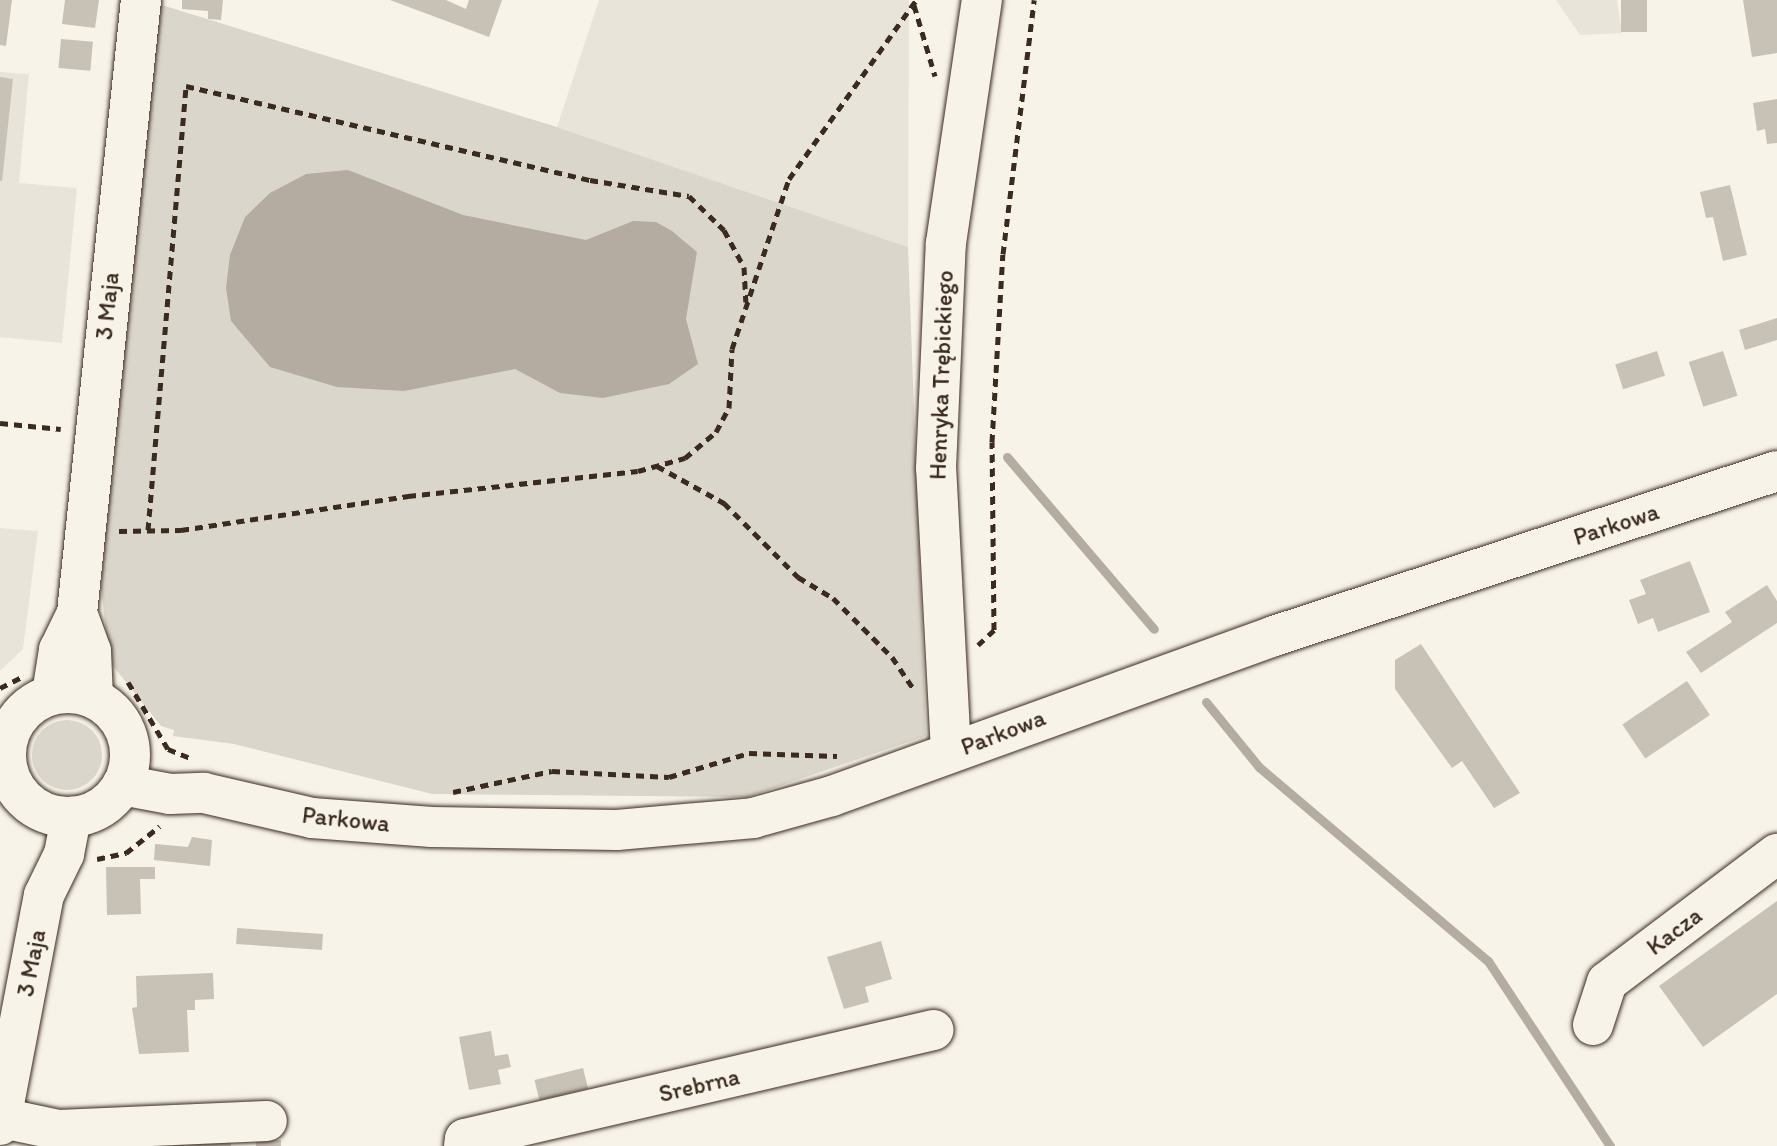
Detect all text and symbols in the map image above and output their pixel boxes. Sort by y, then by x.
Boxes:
street label: Henryka Trębickiego [923,270,959,480]
street label: 3 Maja [89,271,125,341]
street label: Parkowa [1570,497,1662,551]
street label: Parkowa [957,703,1049,761]
street label: Parkowa [301,800,391,838]
street label: Kacza [1641,901,1707,961]
street label: 3 Maja [10,927,52,999]
street label: Srebrna [656,1062,742,1108]

